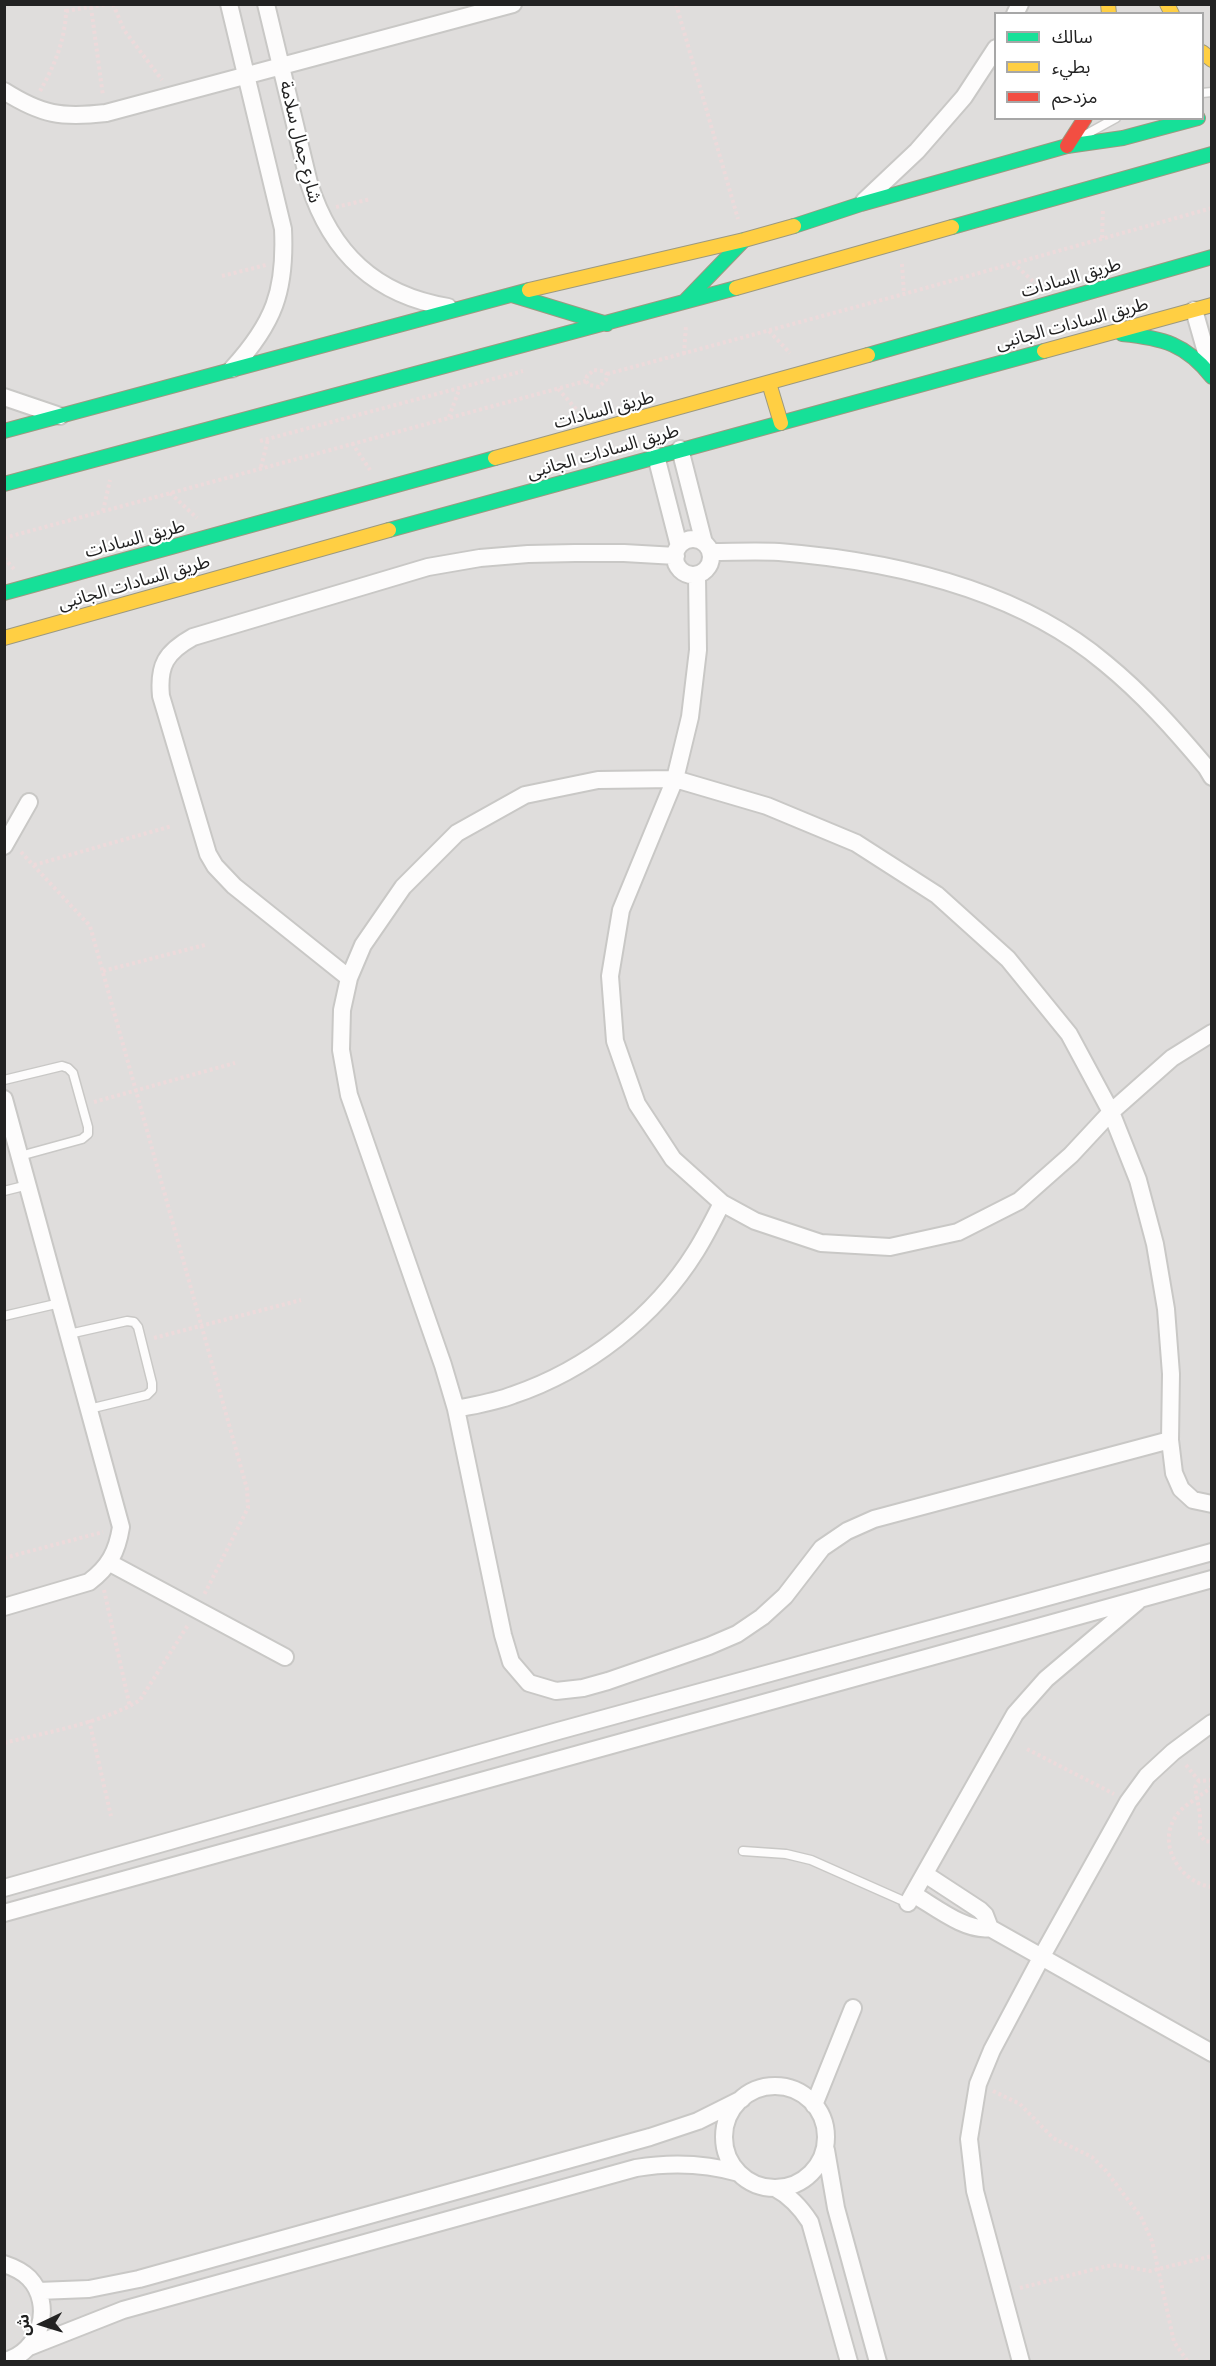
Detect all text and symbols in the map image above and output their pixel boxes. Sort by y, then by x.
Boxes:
legend [994,12,1204,120]
text: سالك [1052,26,1093,48]
text: بطيء [1052,56,1090,78]
street label: شارع جمال سلامة [274,79,326,205]
text: مزدحم [1052,86,1097,108]
street label: طريق السادات [1019,253,1123,303]
street label: طريق السادات الجانبى [993,293,1151,355]
street label: طريق السادات [551,386,657,434]
street label: طريق السادات الجانبى [525,420,681,484]
street label: طريق السادات [82,515,188,563]
street label: طريق السادات الجانبى [56,551,212,615]
north arrow [12,2294,72,2354]
text: ش [13,2314,34,2337]

